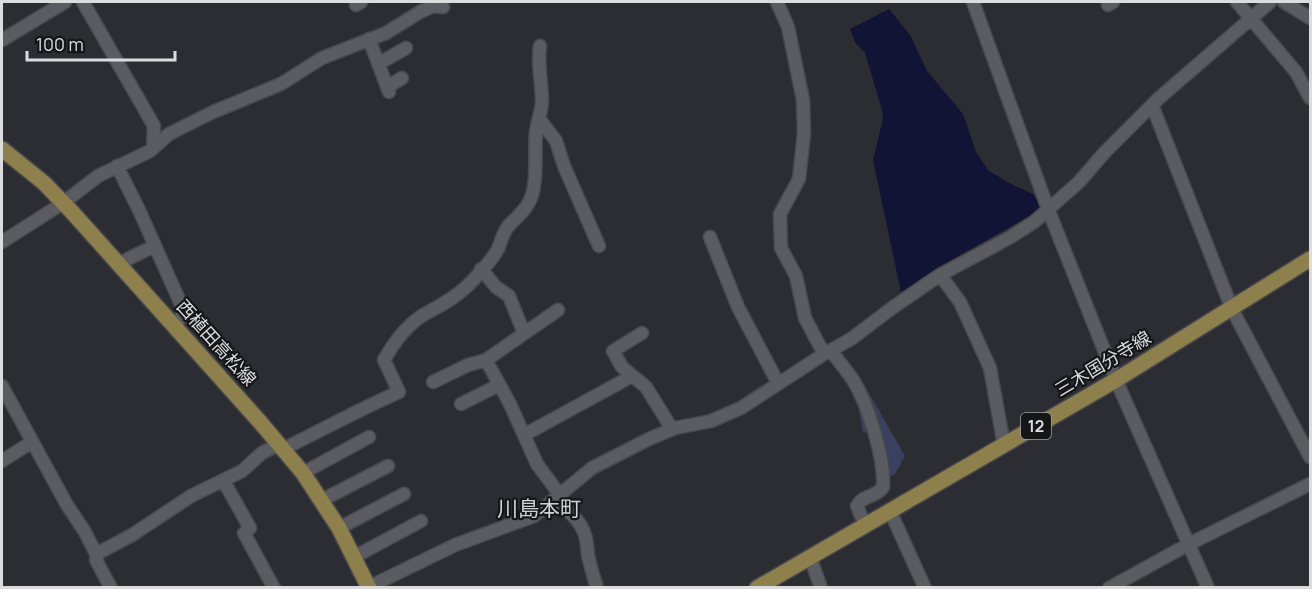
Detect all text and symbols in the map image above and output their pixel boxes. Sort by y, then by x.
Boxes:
scale bar [27,24,176,62]
text: 100 m [36,32,84,56]
street label: 西植田高松線 [172,294,262,390]
street label: 三木国分寺線 [1050,325,1155,401]
road number: 12 [1021,413,1051,439]
district label: 川島本町 [497,494,581,522]

